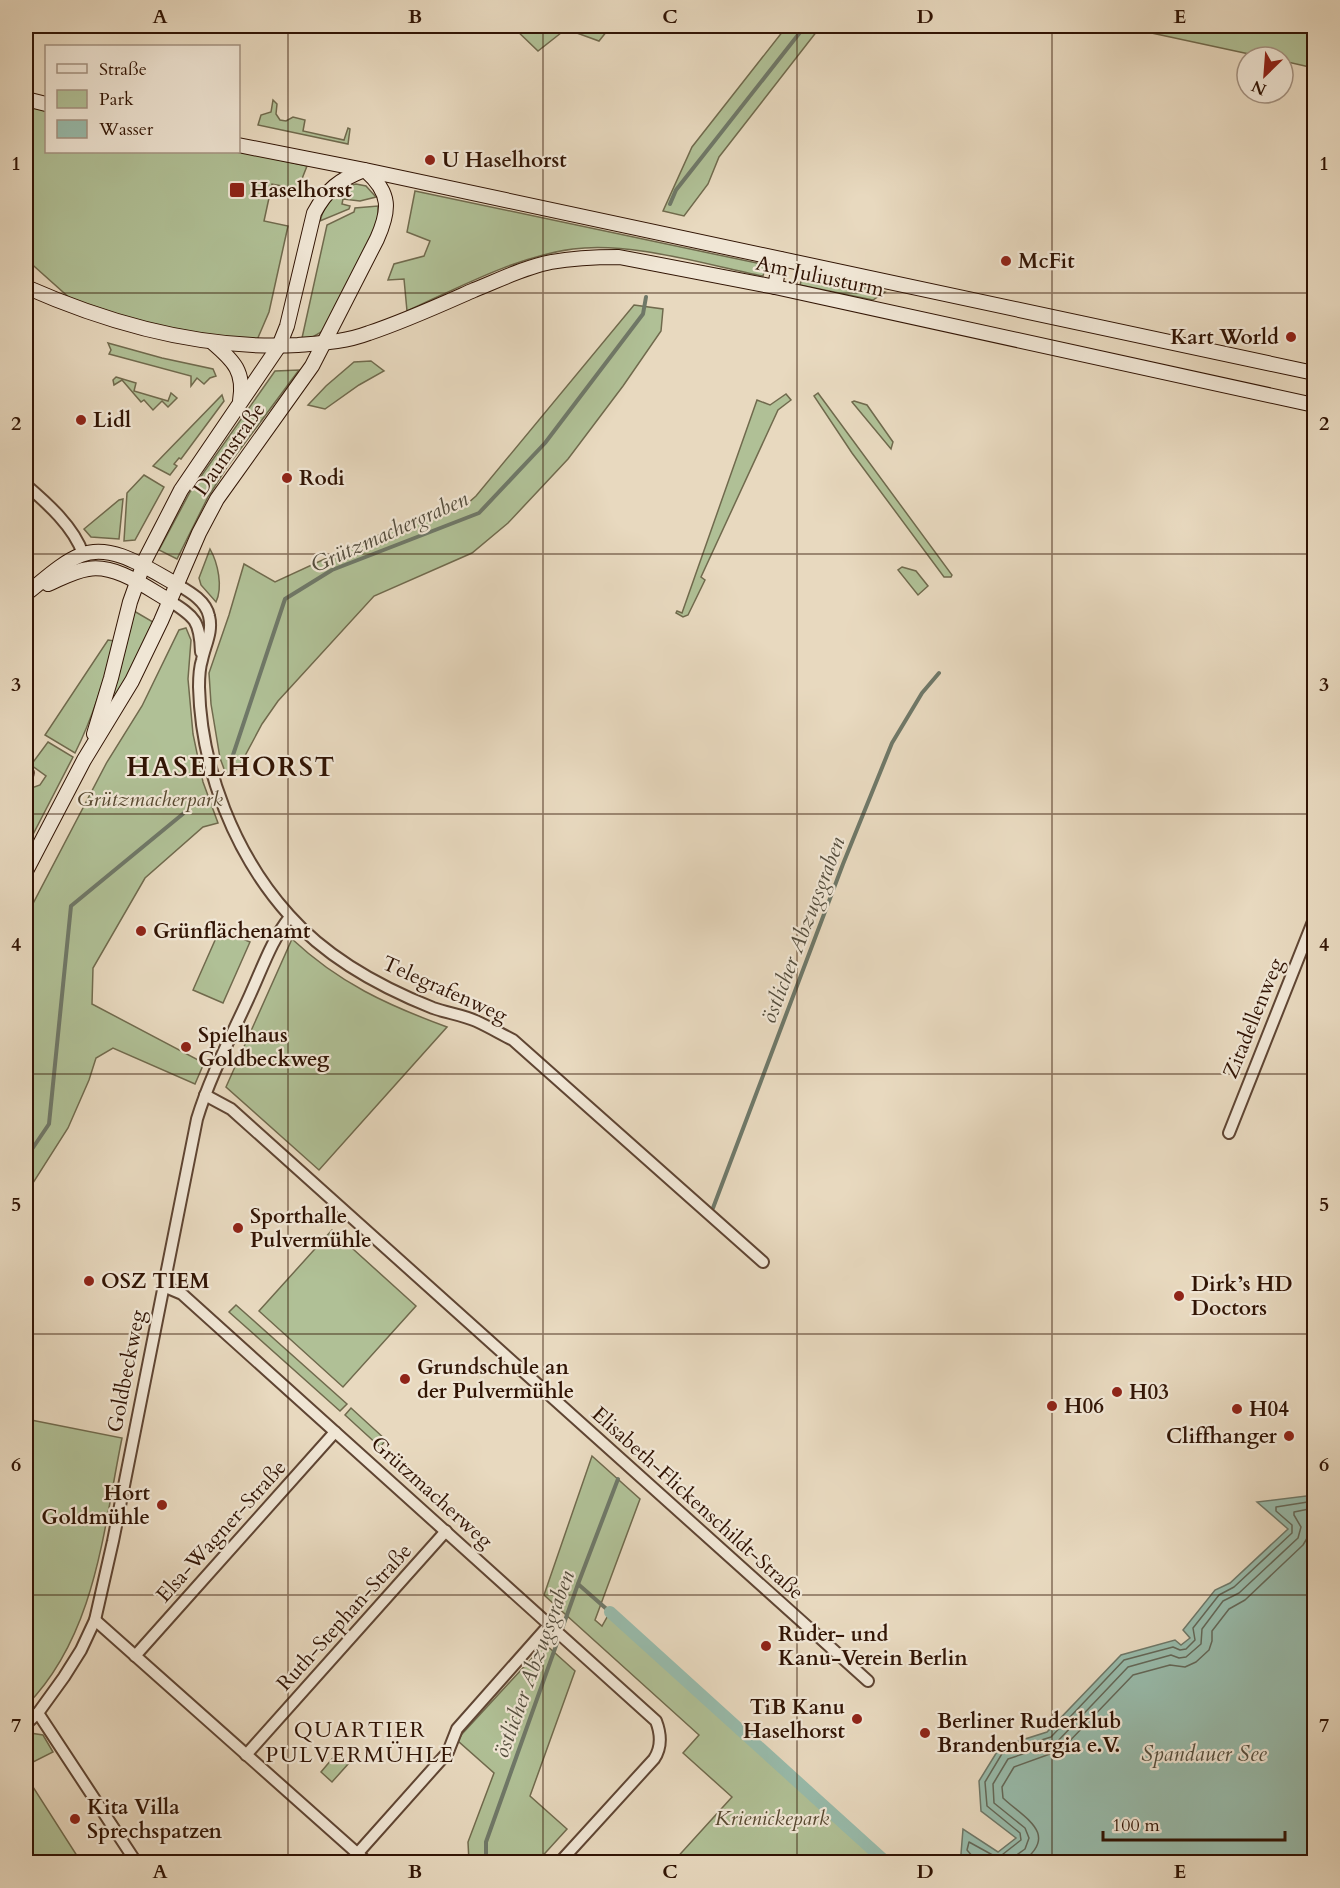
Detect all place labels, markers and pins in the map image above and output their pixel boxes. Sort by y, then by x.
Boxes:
place label: U Haselhorst [442,146,567,175]
marker: U Haselhorst [423,153,437,167]
place label: Haselhorst [250,176,353,205]
marker: Haselhorst [228,181,246,199]
place label: McFit [1018,247,1075,276]
marker: McFit [999,254,1013,268]
place label: Kart World [1170,323,1279,352]
marker: Kart World [1284,330,1298,344]
place label: Lidl [93,406,131,435]
marker: Lidl [74,413,88,427]
place label: Rodi [299,464,345,493]
marker: Rodi [280,471,294,485]
place label: Grünflächenamt [153,917,311,946]
marker: Grünflächenamt [134,924,148,938]
place label: Spielhaus Goldbeckweg [198,1021,330,1074]
marker: Spielhaus Goldbeckweg [179,1040,193,1054]
place label: Sporthalle Pulvermühle [250,1202,372,1255]
marker: Sporthalle Pulvermühle [231,1221,245,1235]
place label: OSZ TIEM [101,1267,210,1296]
place label: Dirk’s HD Doctors [1191,1270,1293,1323]
marker: OSZ TIEM [82,1274,96,1288]
marker: Dirk’s HD Doctors [1172,1289,1186,1303]
place label: Grundschule an der Pulvermühle [417,1353,574,1406]
marker: Grundschule an der Pulvermühle [398,1372,412,1386]
place label: H03 [1129,1378,1169,1407]
marker: H03 [1110,1385,1124,1399]
place label: H06 [1064,1392,1104,1421]
place label: H04 [1249,1395,1289,1424]
marker: H06 [1045,1399,1059,1413]
marker: H04 [1230,1402,1244,1416]
place label: Cliffhanger [1166,1422,1278,1451]
marker: Cliffhanger [1282,1429,1296,1443]
place label: Hort Goldmühle [41,1479,151,1532]
marker: Hort Goldmühle [155,1498,169,1512]
place label: Ruder- und Kanu-Verein Berlin [778,1620,968,1673]
marker: Ruder- und Kanu-Verein Berlin [759,1639,773,1653]
place label: TiB Kanu Haselhorst [743,1693,846,1746]
place label: Berliner Ruderklub Brandenburgia e.V. [937,1707,1121,1760]
marker: TiB Kanu Haselhorst [850,1712,864,1726]
marker: Berliner Ruderklub Brandenburgia e.V. [918,1726,932,1740]
place label: Kita Villa Sprechspatzen [87,1793,223,1846]
marker: Kita Villa Sprechspatzen [68,1812,82,1826]

